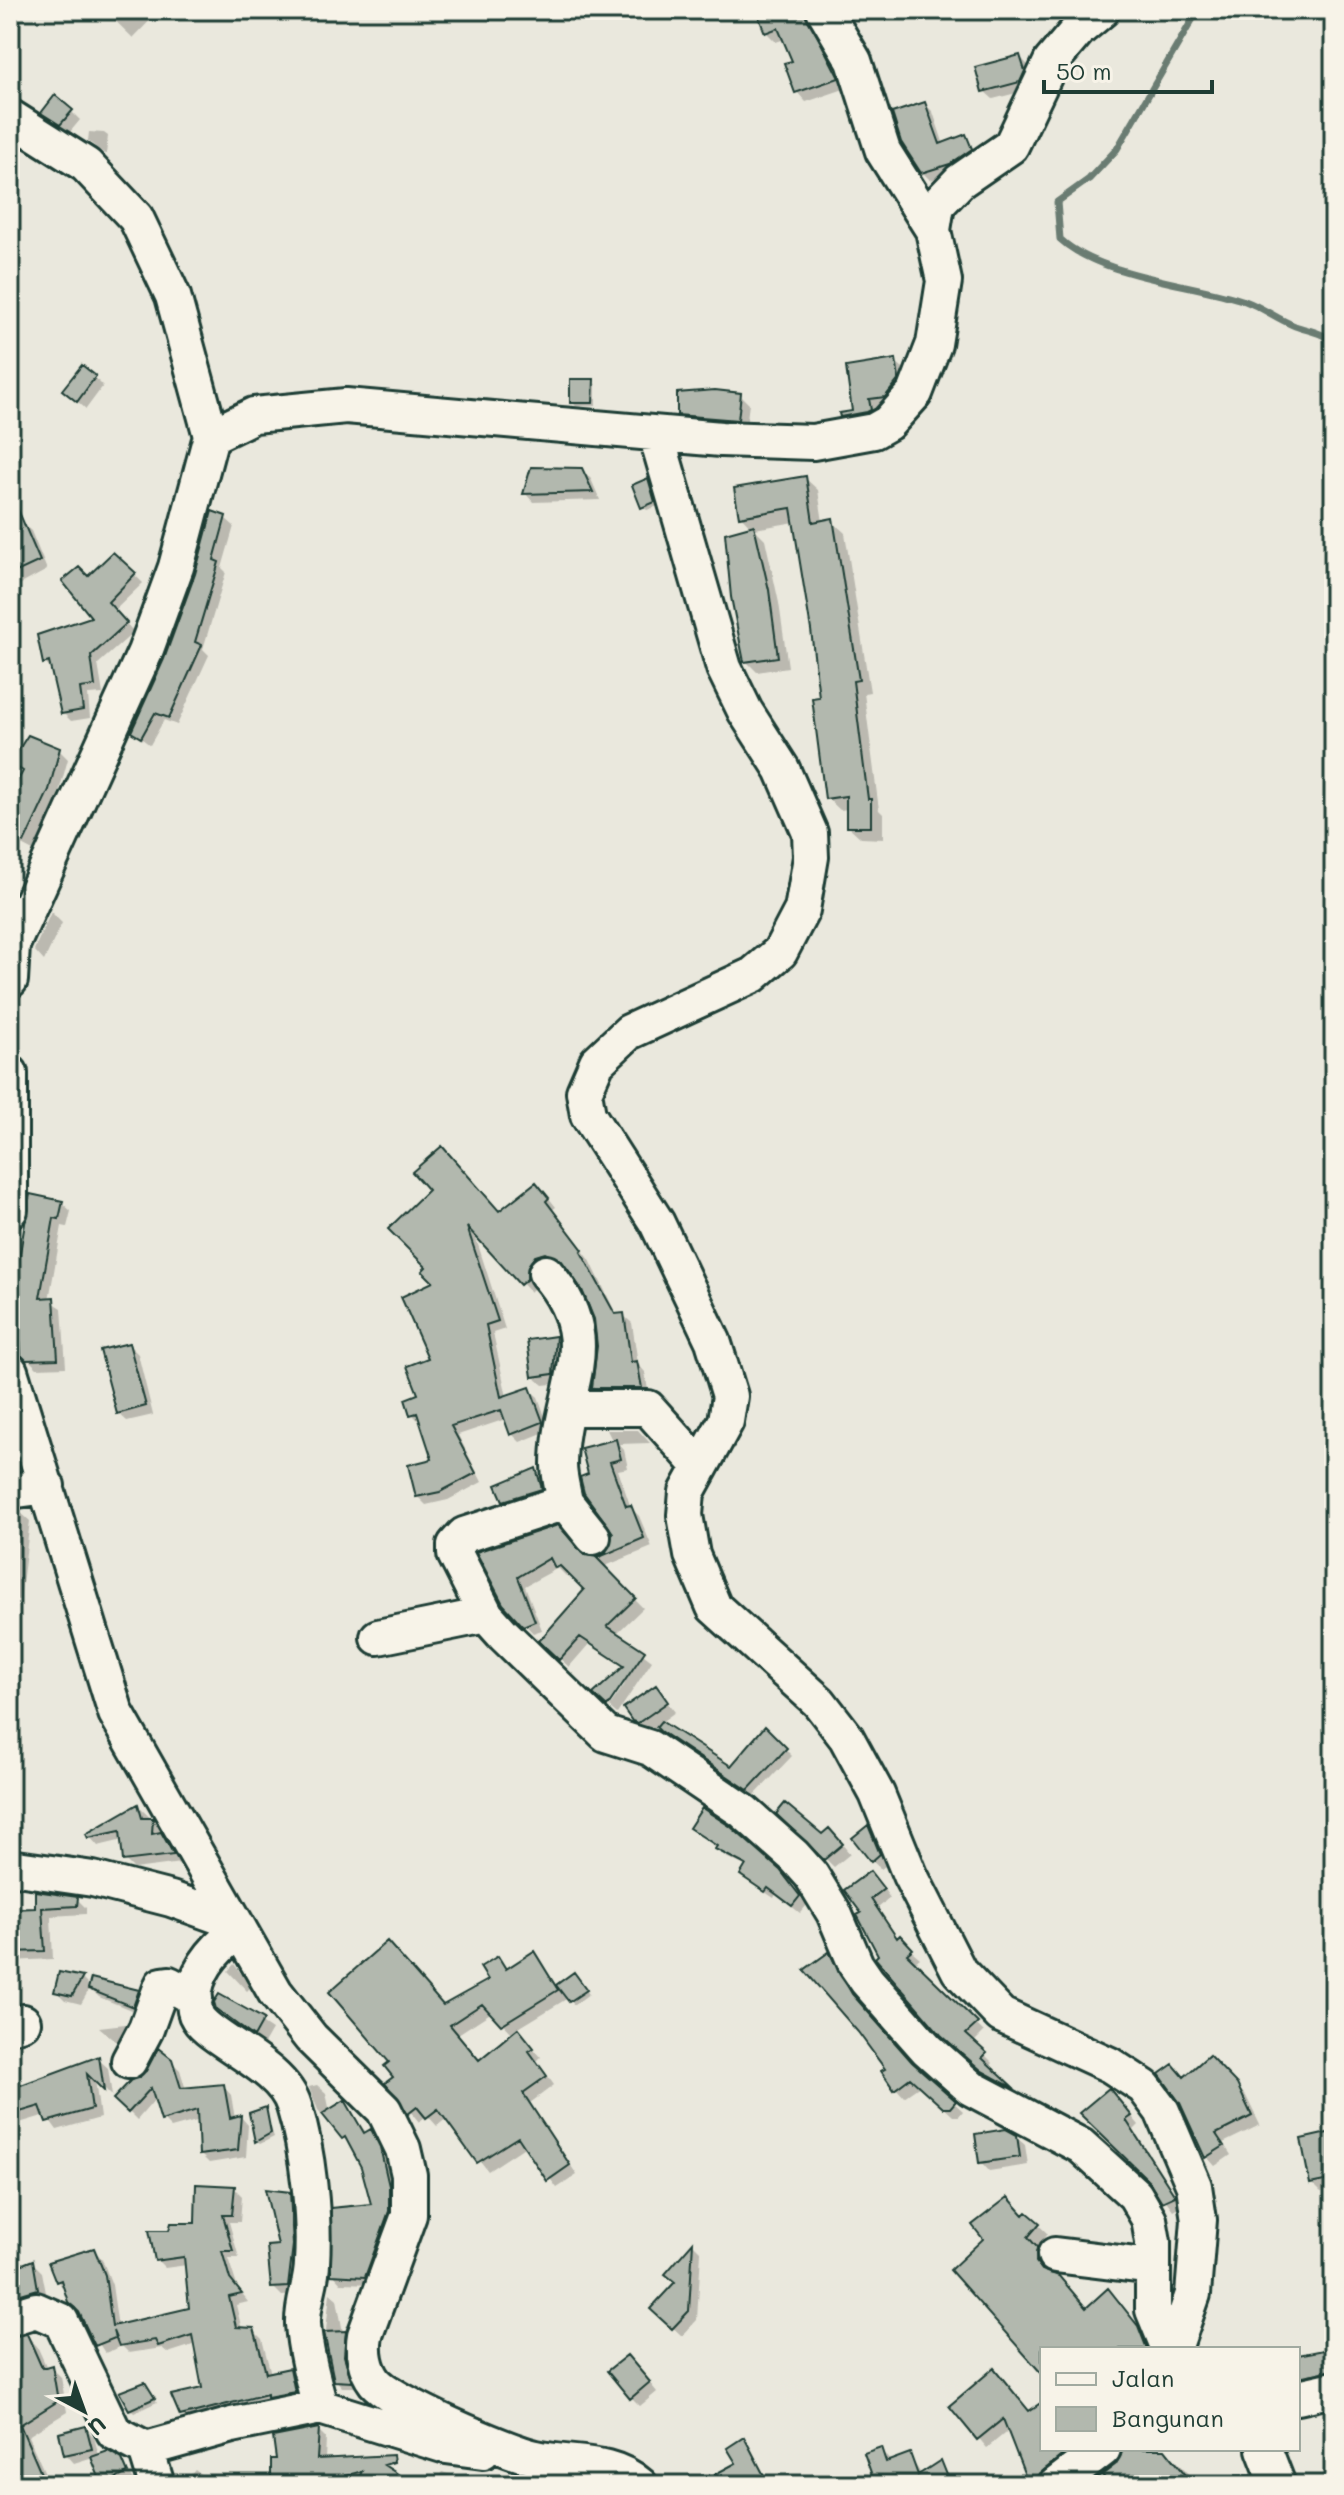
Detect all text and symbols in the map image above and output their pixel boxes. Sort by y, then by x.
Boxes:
scale bar [1044,44,1212,94]
text: 50 m [1056,55,1112,86]
legend [1040,2347,1300,2451]
text: Jalan [1112,2362,1174,2393]
north arrow [44,2371,124,2451]
text: Bangunan [1112,2402,1224,2433]
text: U [82,2410,113,2442]

